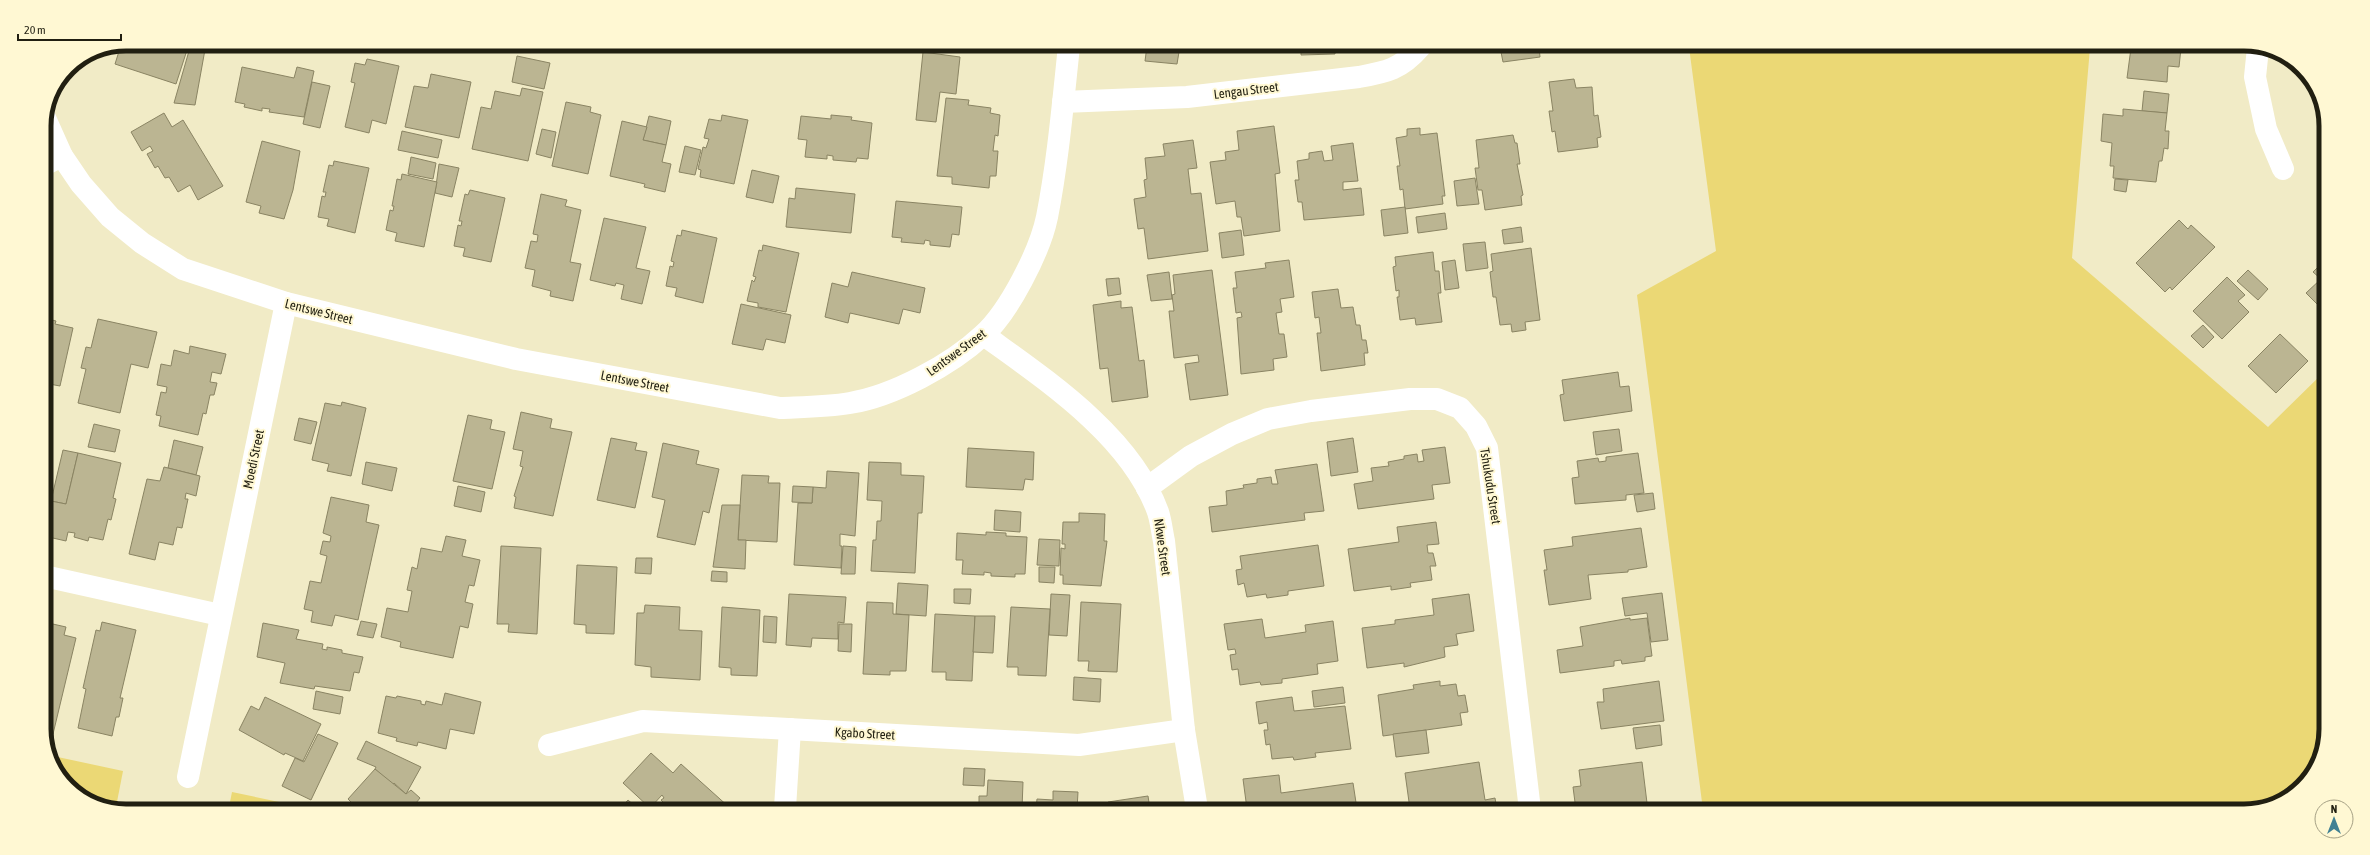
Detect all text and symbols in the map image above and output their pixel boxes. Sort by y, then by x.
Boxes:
scale bar [18,16,121,42]
text: 20 m [24,23,46,37]
street label: Lengau Street [1213,79,1280,102]
street label: Lentswe Street [283,296,355,327]
street label: Lentswe Street [924,326,989,379]
street label: Lentswe Street [599,368,671,396]
street label: Moedi Street [240,428,267,490]
street label: Tshukudu Street [1477,447,1504,525]
street label: Nkwe Street [1151,518,1174,577]
street label: Kgabo Street [834,724,896,743]
north arrow [2314,799,2354,839]
text: N [2331,803,2337,815]

